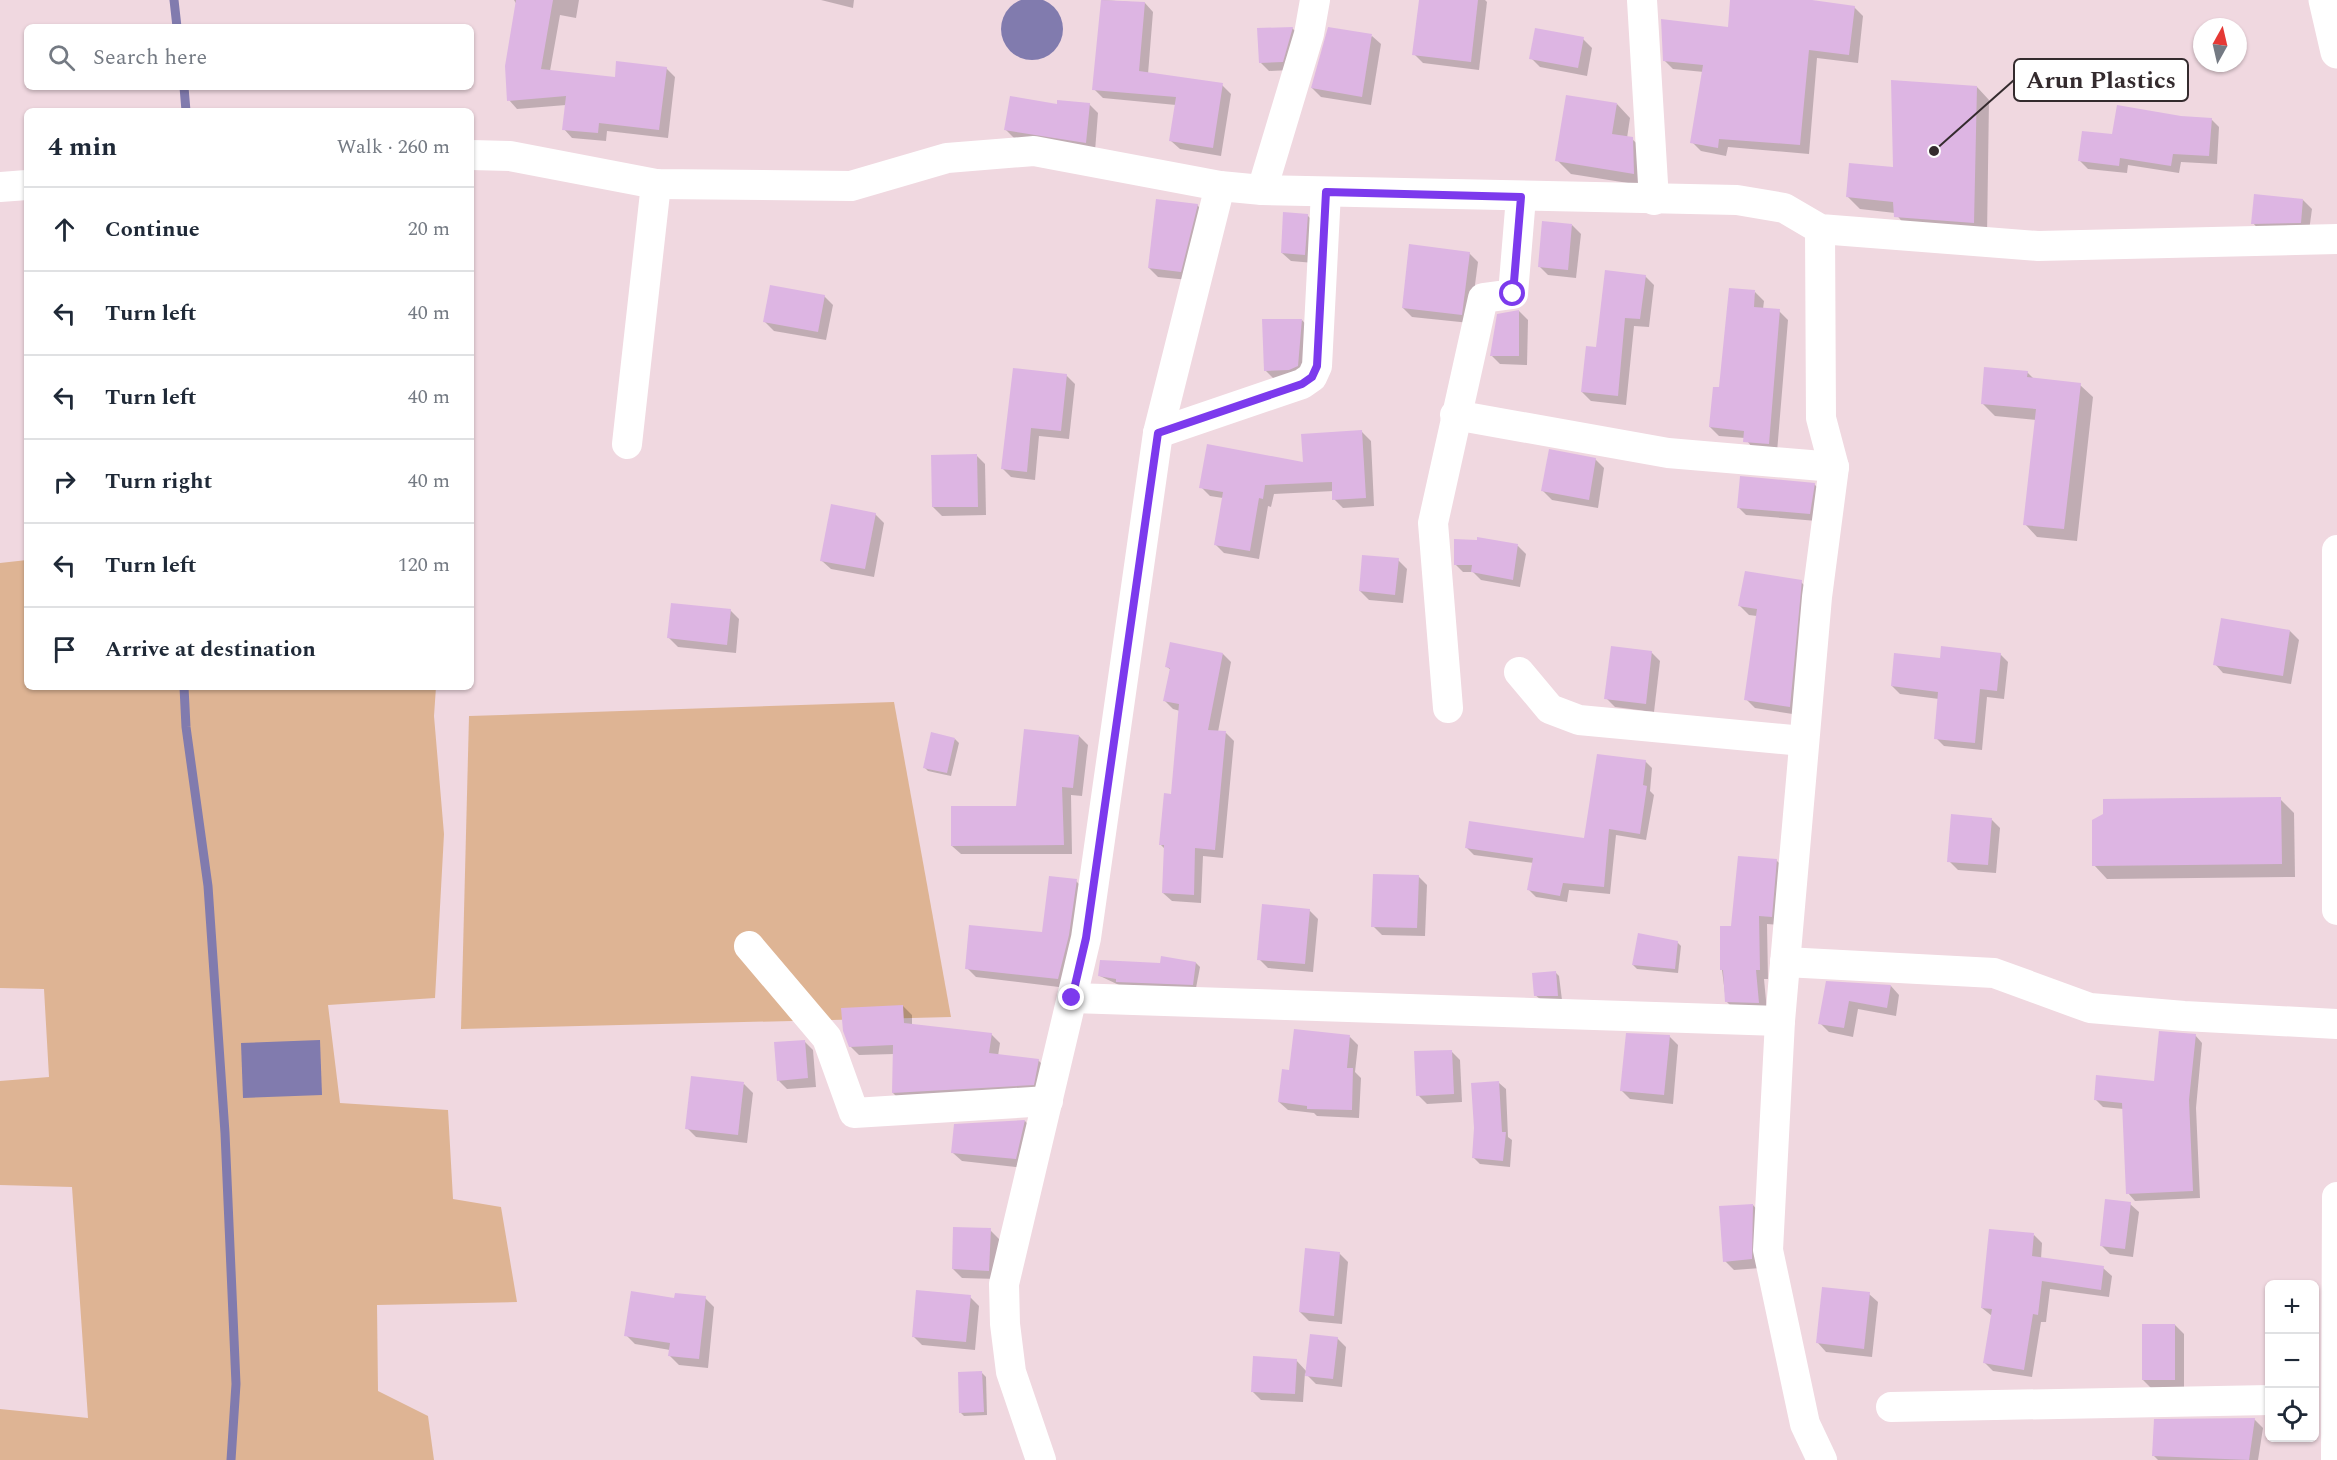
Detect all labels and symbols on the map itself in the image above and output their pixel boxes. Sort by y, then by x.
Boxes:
north arrow [2193,18,2247,72]
callout: Arun Plastics [2014,59,2188,101]
text: Arun Plastics [2026,63,2176,99]
route start [1499,280,1525,306]
route end [1058,984,1084,1010]

